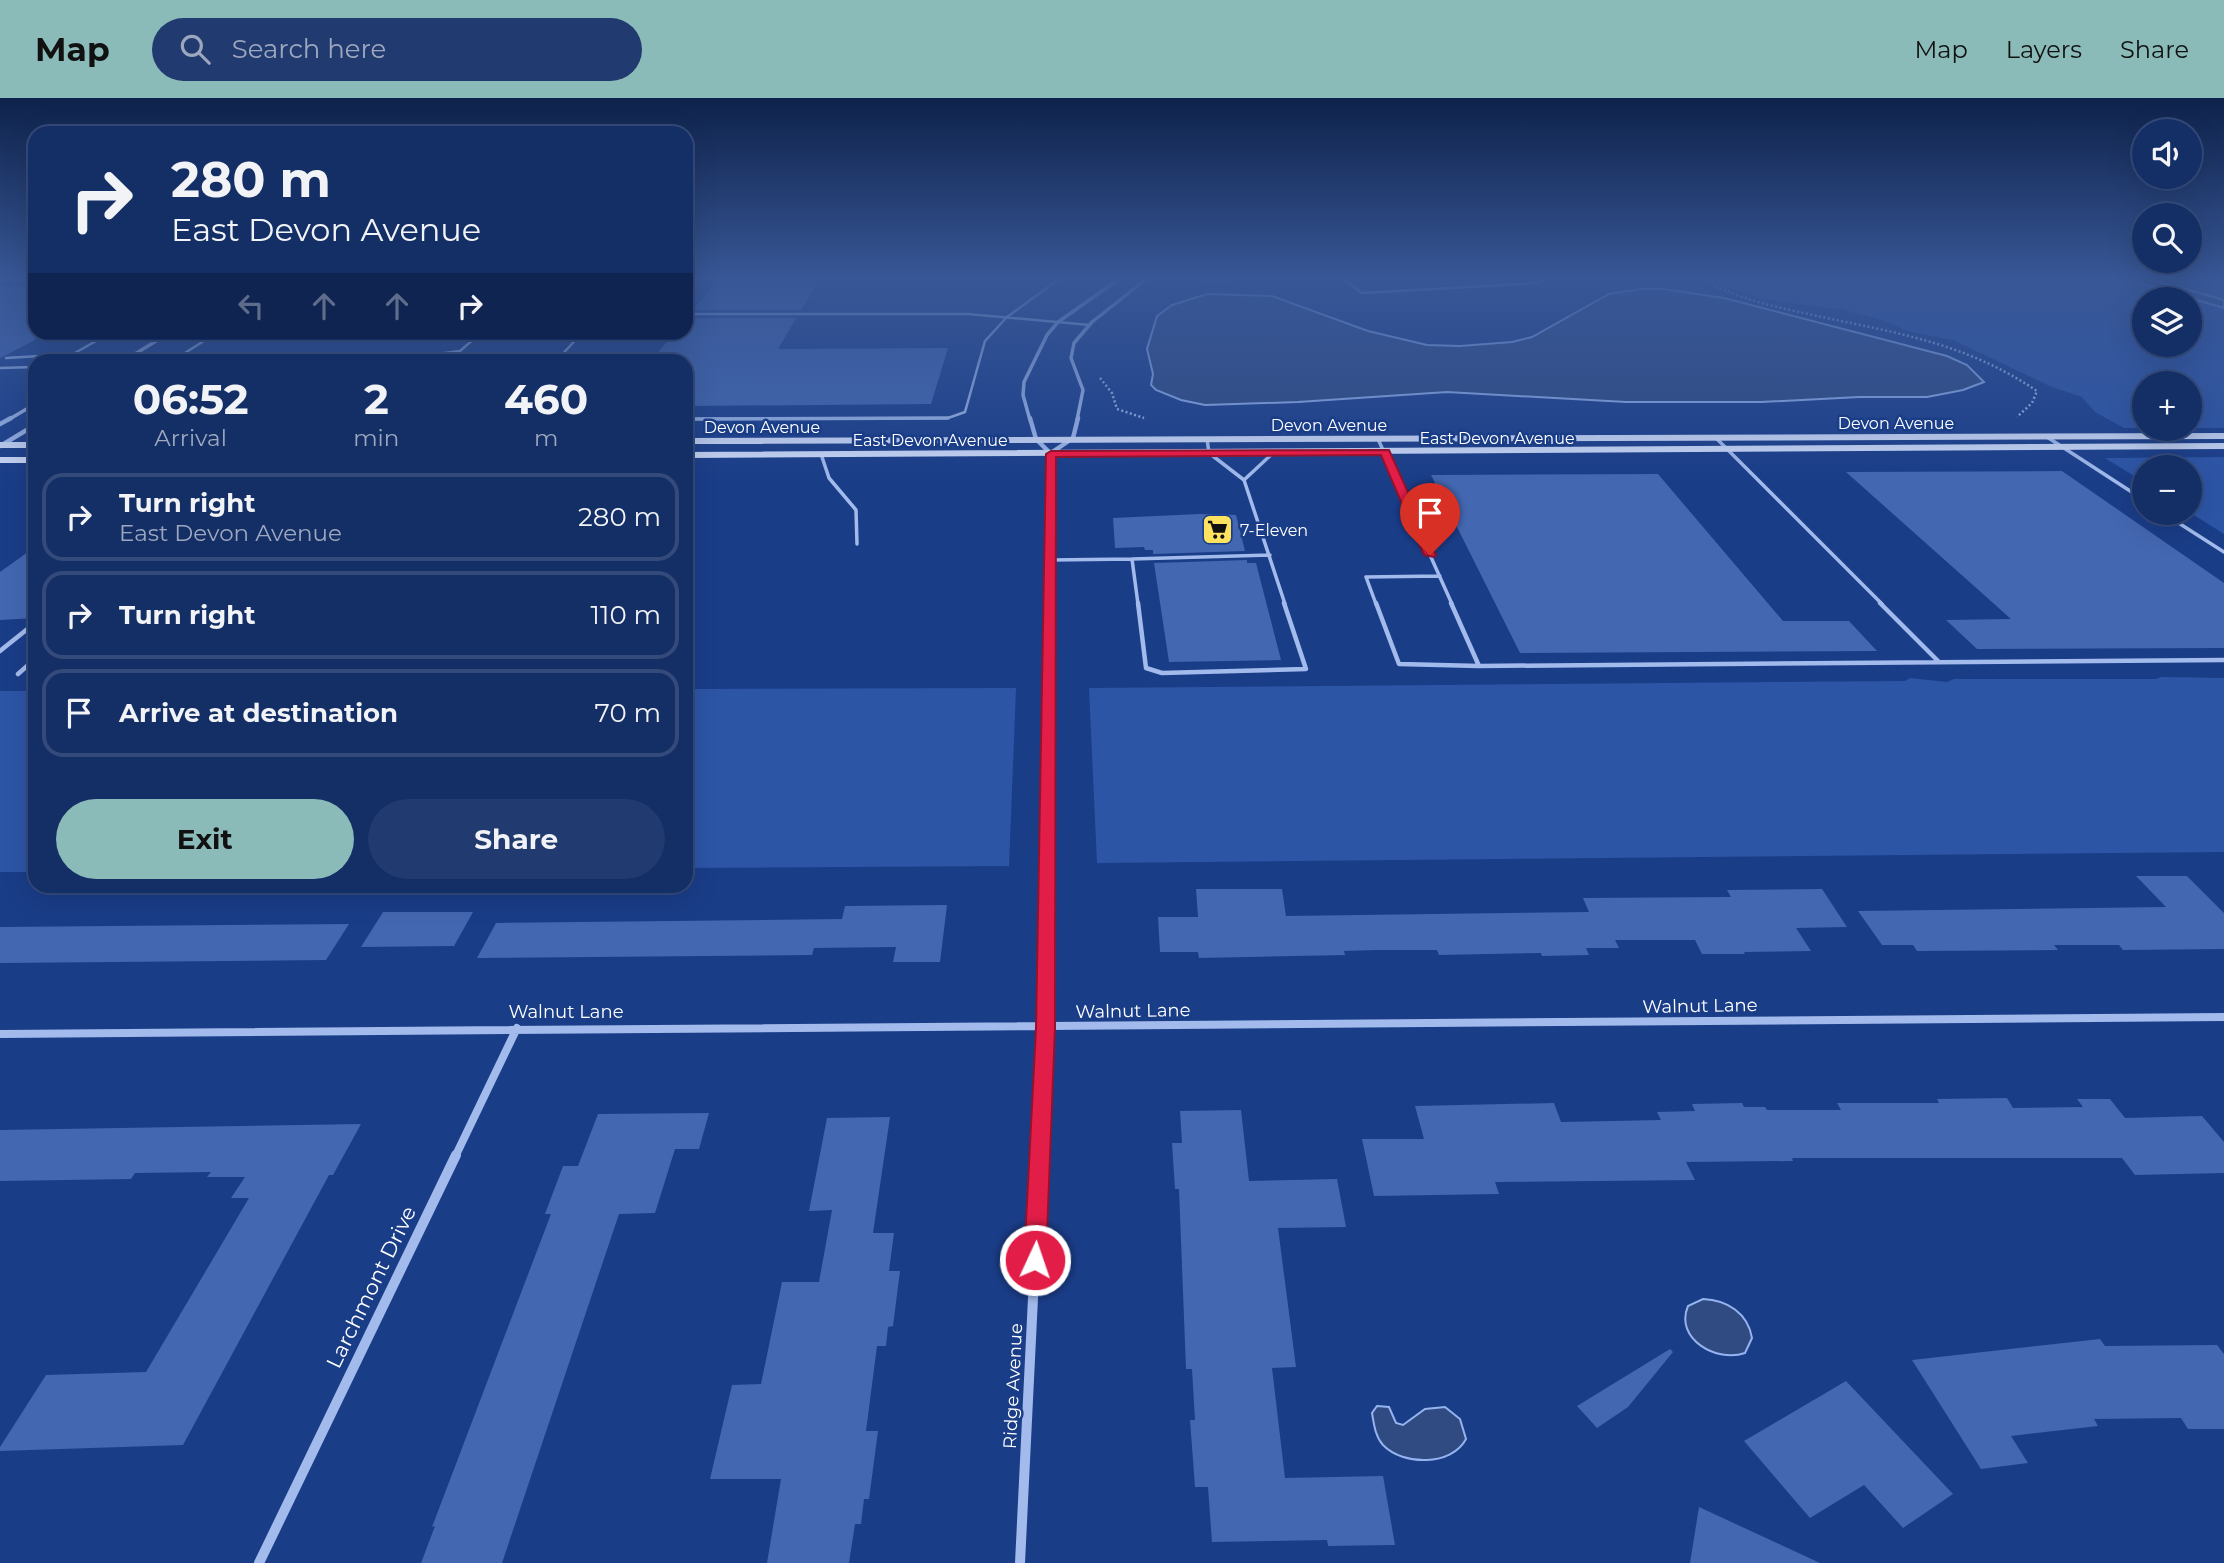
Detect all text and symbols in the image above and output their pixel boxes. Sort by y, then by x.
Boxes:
search box [152,18,642,81]
text: Map [35,29,110,69]
icon: search [176,30,214,68]
text: Search here [232,33,386,65]
text: Map [1914,35,1968,64]
text: Layers [2006,35,2082,64]
text: Share [2120,35,2189,64]
map controls [2132,119,2202,525]
button: sound [2132,119,2202,189]
text: 280 m [171,150,331,209]
icon: right [56,154,147,245]
button: search [2132,203,2202,273]
text: East Devon Avenue [171,210,481,249]
icon: left [232,287,270,325]
icon: ahead [305,287,343,325]
icon: ahead [378,287,416,325]
icon: right [451,287,489,325]
button: layers [2132,287,2202,357]
button: + [2132,371,2202,441]
text: 06:52 [133,373,249,425]
text: 2 [364,373,389,425]
text: 460 [504,373,588,425]
street label: Devon Avenue [1838,414,1954,433]
street label: Devon Avenue [1271,416,1387,435]
street label: Devon Avenue [704,418,820,437]
text: Arrival [154,424,227,452]
text: min [353,424,399,452]
text: m [534,424,558,452]
street label: East Devon Avenue [1419,429,1575,448]
street label: East Devon Avenue [852,431,1008,450]
button: − [2132,455,2202,525]
pin [1400,483,1460,555]
text: Turn right [119,487,255,519]
icon: arrive [1411,494,1449,532]
icon: right [60,498,98,536]
text: 280 m [578,501,661,533]
supermarket icon: 7-Eleven [1200,513,1234,547]
text: East Devon Avenue [119,519,342,547]
place label: 7-Eleven [1240,521,1308,540]
icon: right [60,596,98,634]
text: Turn right [119,599,255,631]
text: 110 m [591,599,661,631]
icon: arrive [60,694,98,732]
text: Arrive at destination [119,697,398,729]
text: 70 m [595,697,661,729]
button: Exit [56,799,354,879]
button: Share [368,799,665,879]
street label: Walnut Lane [1642,994,1758,1018]
street label: Walnut Lane [1075,999,1191,1023]
street label: Walnut Lane [508,1001,624,1023]
street label: Larchmont Drive [321,1202,421,1372]
position arrow [998,1223,1072,1297]
street label: Ridge Avenue [999,1322,1027,1449]

